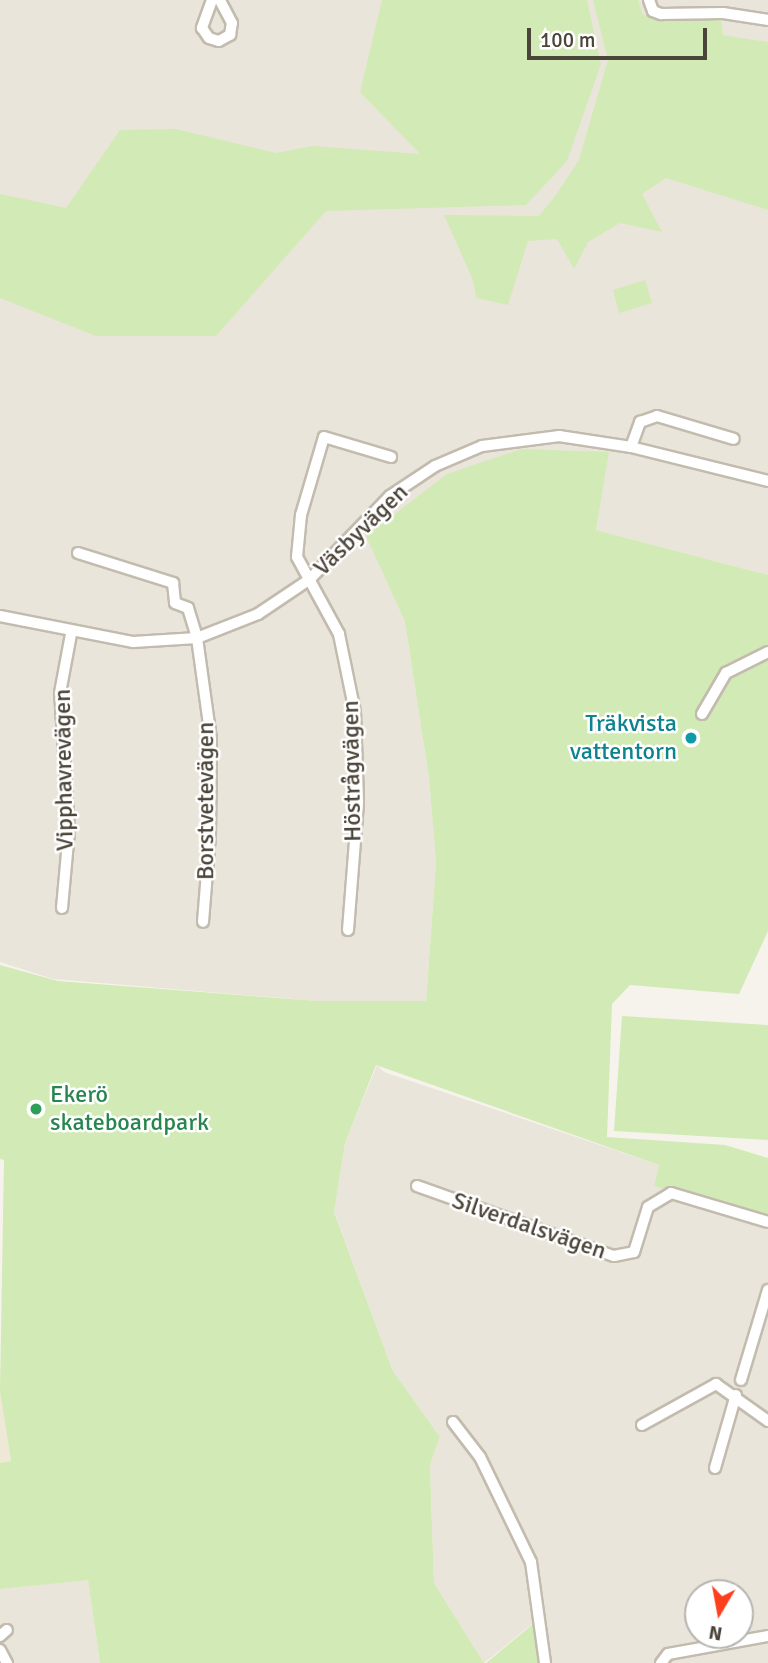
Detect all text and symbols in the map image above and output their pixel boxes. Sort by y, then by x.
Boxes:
scale bar [530,14,710,58]
text: 100 m [540,27,595,53]
street label: Väsbyvägen [308,478,414,582]
street label: Vipphavrevägen [48,689,80,851]
street label: Höstrågvägen [336,700,368,842]
place label: Träkvista vattentorn [570,710,677,766]
street label: Borstvetevägen [192,722,220,880]
marker: Träkvista vattentorn [683,730,699,746]
place label: Ekerö skateboardpark [50,1081,209,1137]
marker: Ekerö skateboardpark [28,1101,44,1117]
street label: Silverdalsvägen [448,1186,610,1266]
north arrow [684,1579,754,1649]
text: N [707,1620,724,1646]

